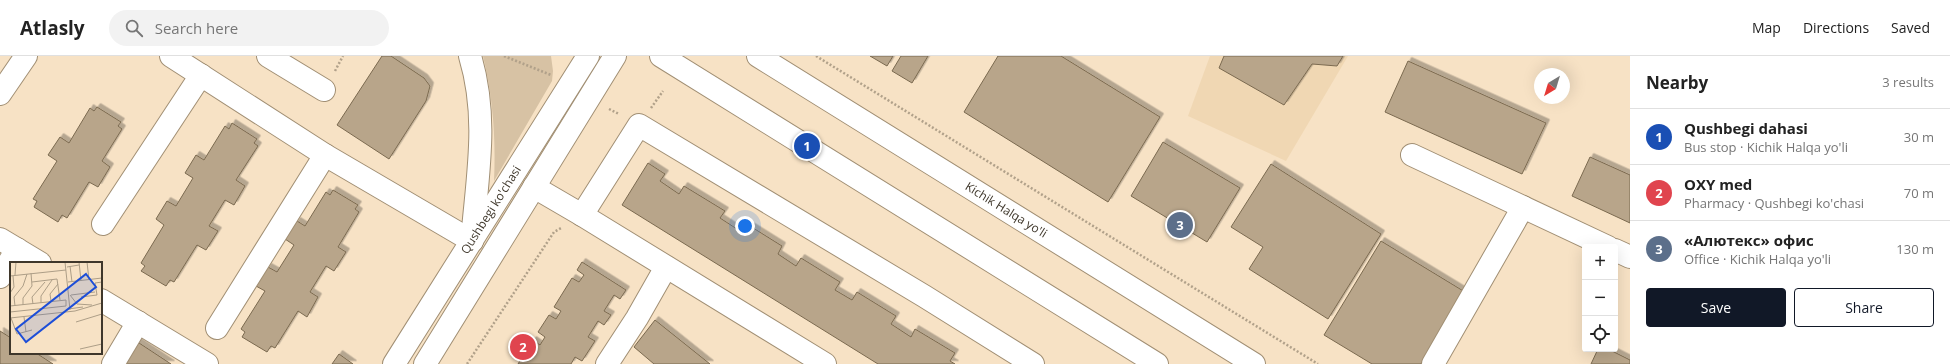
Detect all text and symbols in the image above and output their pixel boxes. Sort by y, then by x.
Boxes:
search box [109,10,389,46]
text: Atlasly [20,15,85,41]
icon: search [123,17,145,39]
text: Search here [155,18,238,38]
text: Map [1752,18,1781,37]
text: Directions [1803,18,1869,37]
text: Saved [1891,18,1930,37]
north arrow [1534,68,1570,104]
text: Nearby [1646,71,1708,94]
text: 3 results [1882,73,1934,91]
text: Qushbegi dahasi [1684,118,1808,138]
text: 1 [1655,128,1663,146]
text: 30 m [1904,128,1934,146]
pin: 1 [794,131,820,161]
text: Bus stop · Kichik Halqa yo'li [1684,138,1848,156]
street label: Qushbegi ko'chasi [456,162,525,257]
text: OXY med [1684,174,1752,194]
street label: Kichik Halqa yo'li [962,178,1051,242]
text: 2 [1655,184,1663,202]
text: 70 m [1904,184,1934,202]
text: Pharmacy · Qushbegi ko'chasi [1684,194,1864,212]
pin: 3 [1167,210,1193,240]
your location [735,216,755,236]
text: «Алютекс» офис [1684,230,1814,250]
text: 3 [1655,240,1663,258]
text: 130 m [1896,240,1934,258]
map controls [1582,244,1618,352]
button: + [1582,244,1618,280]
text: Office · Kichik Halqa yo'li [1684,250,1831,268]
inset map [10,262,102,354]
button: − [1582,280,1618,316]
button: Save [1646,288,1786,327]
button: Share [1794,288,1934,327]
button: locate [1582,316,1618,352]
pin: 2 [510,332,536,362]

